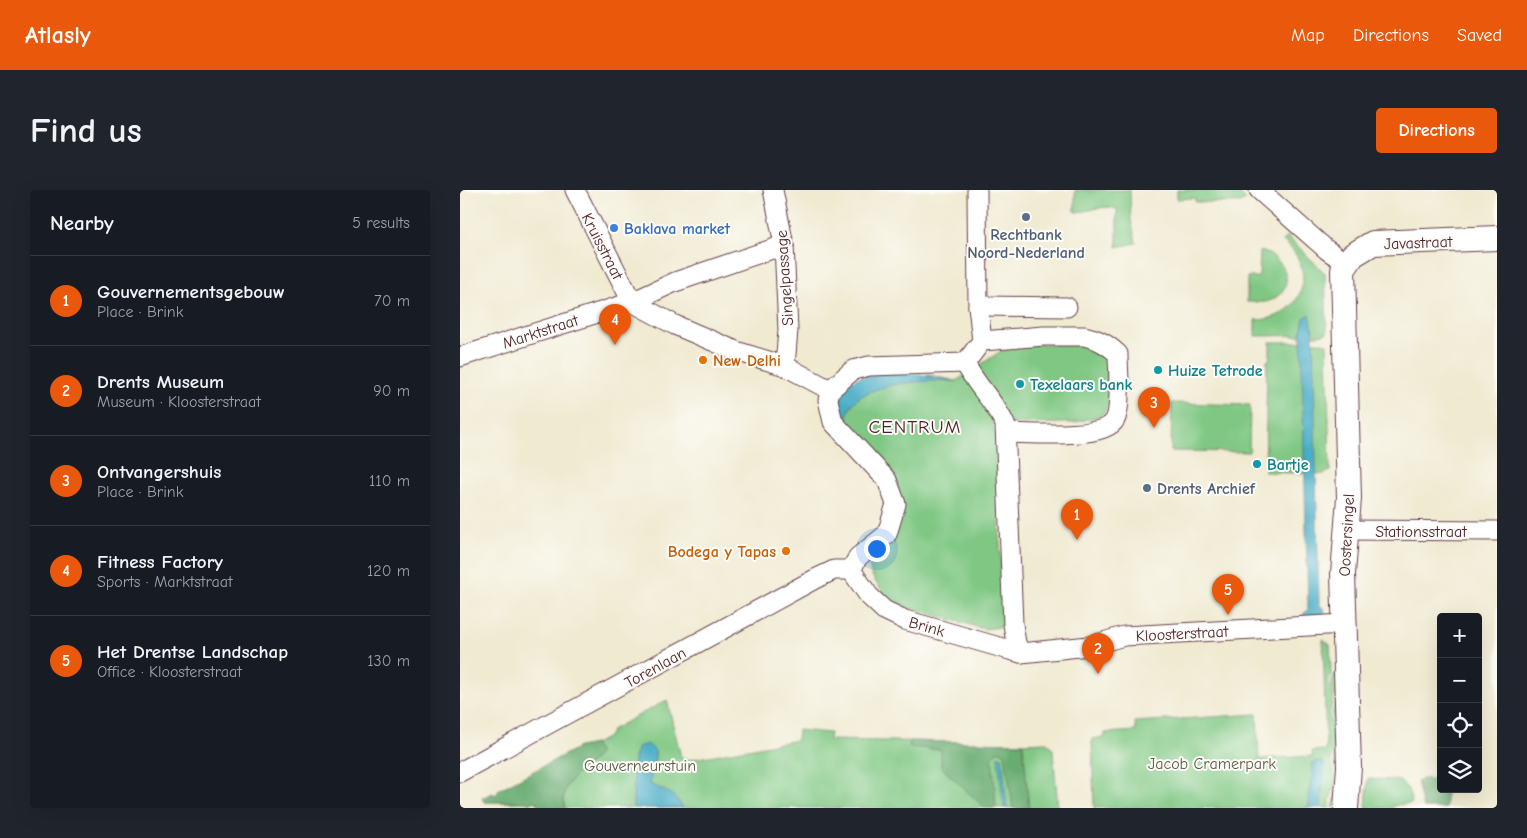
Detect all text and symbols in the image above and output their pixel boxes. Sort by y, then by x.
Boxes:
text: Atlasly [25,21,91,49]
text: Map [1291,25,1325,46]
text: Directions [1353,25,1429,46]
text: Saved [1457,25,1502,46]
button: Directions [1376,108,1497,153]
text: Find us [30,110,142,151]
street label: Kruisstraat [578,210,627,283]
text: Nearby [50,211,114,235]
marker: Rechtbank Noord-Nederland [1020,211,1032,223]
text: 5 results [352,214,410,232]
place label: Baklava market [624,220,731,238]
marker: Baklava market [608,222,620,234]
place label: Rechtbank Noord-Nederland [967,226,1085,262]
street label: Singelpassage [773,229,797,326]
street label: Javastraat [1383,233,1453,253]
text: Gouvernementsgebouw [97,281,285,303]
text: 1 [63,292,69,310]
text: 70 m [374,292,410,310]
text: Place · Brink [97,303,183,321]
pin: 4 [599,304,631,345]
street label: Marktstraat [500,311,581,353]
place label: New Delhi [713,352,781,370]
marker: New Delhi [697,354,709,366]
place label: Huize Tetrode [1168,362,1263,380]
marker: Huize Tetrode [1152,364,1164,376]
text: Drents Museum [97,371,224,393]
place label: Texelaars bank [1030,376,1133,394]
marker: Texelaars bank [1014,378,1026,390]
text: 2 [62,382,70,400]
text: 90 m [373,382,410,400]
pin: 3 [1138,387,1170,428]
text: Museum · Kloosterstraat [97,393,261,411]
district label: CENTRUM [869,416,961,438]
place label: Bartje [1267,456,1309,474]
marker: Bartje [1251,458,1263,470]
text: Ontvangershuis [97,461,221,483]
text: 3 [62,472,70,490]
text: 110 m [369,472,410,490]
place label: Drents Archief [1157,480,1256,498]
marker: Drents Archief [1141,482,1153,494]
text: Place · Brink [97,483,183,501]
street label: Oostersingel [1336,493,1358,577]
pin: 1 [1061,499,1093,540]
street label: Stationsstraat [1375,523,1467,541]
your location [864,536,890,562]
place label: Bodega y Tapas [668,543,776,561]
marker: Bodega y Tapas [780,545,792,557]
text: Fitness Factory [97,551,223,573]
text: 4 [62,562,70,580]
text: 120 m [367,562,410,580]
text: Sports · Marktstraat [97,573,233,591]
pin: 5 [1212,574,1244,615]
street label: Brink [907,613,947,641]
map controls [1437,613,1482,793]
button: + [1437,613,1482,658]
street label: Kloosterstraat [1135,623,1229,645]
pin: 2 [1082,633,1114,674]
text: Het Drentse Landschap [97,641,288,663]
street label: Torenlaan [622,644,689,692]
text: 5 [62,652,70,670]
text: 130 m [367,652,410,670]
button: − [1437,658,1482,703]
text: Office · Kloosterstraat [97,663,242,681]
button: locate [1437,703,1482,748]
button: layers [1437,748,1482,793]
park label: Jacob Cramerpark [1148,755,1276,773]
park label: Gouverneurstuin [584,757,696,775]

